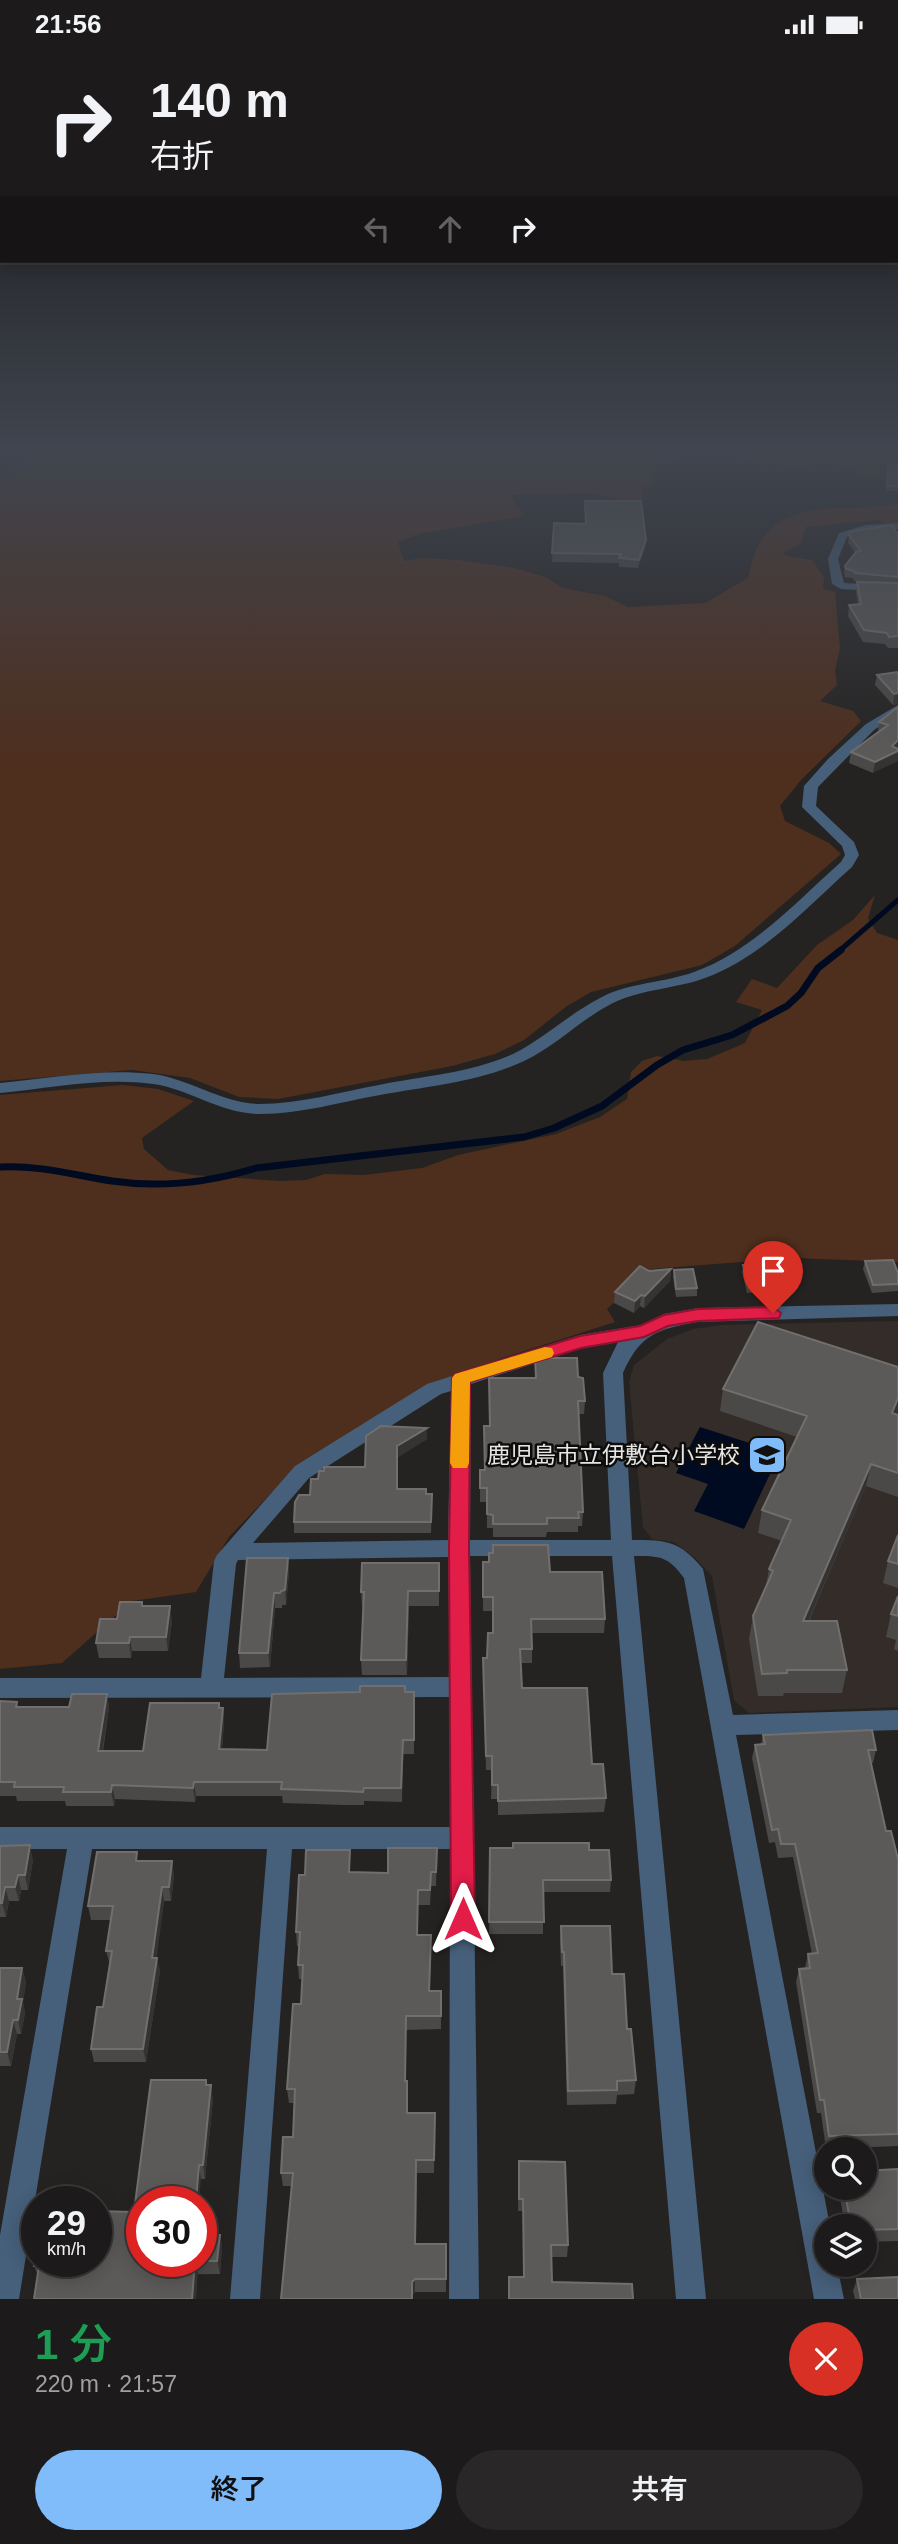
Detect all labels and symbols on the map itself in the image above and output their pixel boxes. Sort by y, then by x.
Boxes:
pin [743,1241,803,1313]
school or university icon: 鹿児島市立伊敷台小学校 [746,1434,788,1476]
place label: 鹿児島市立伊敷台小学校 [487,1442,740,1468]
position arrow [426,1882,500,1956]
speed limit sign: 30 [126,2186,217,2277]

